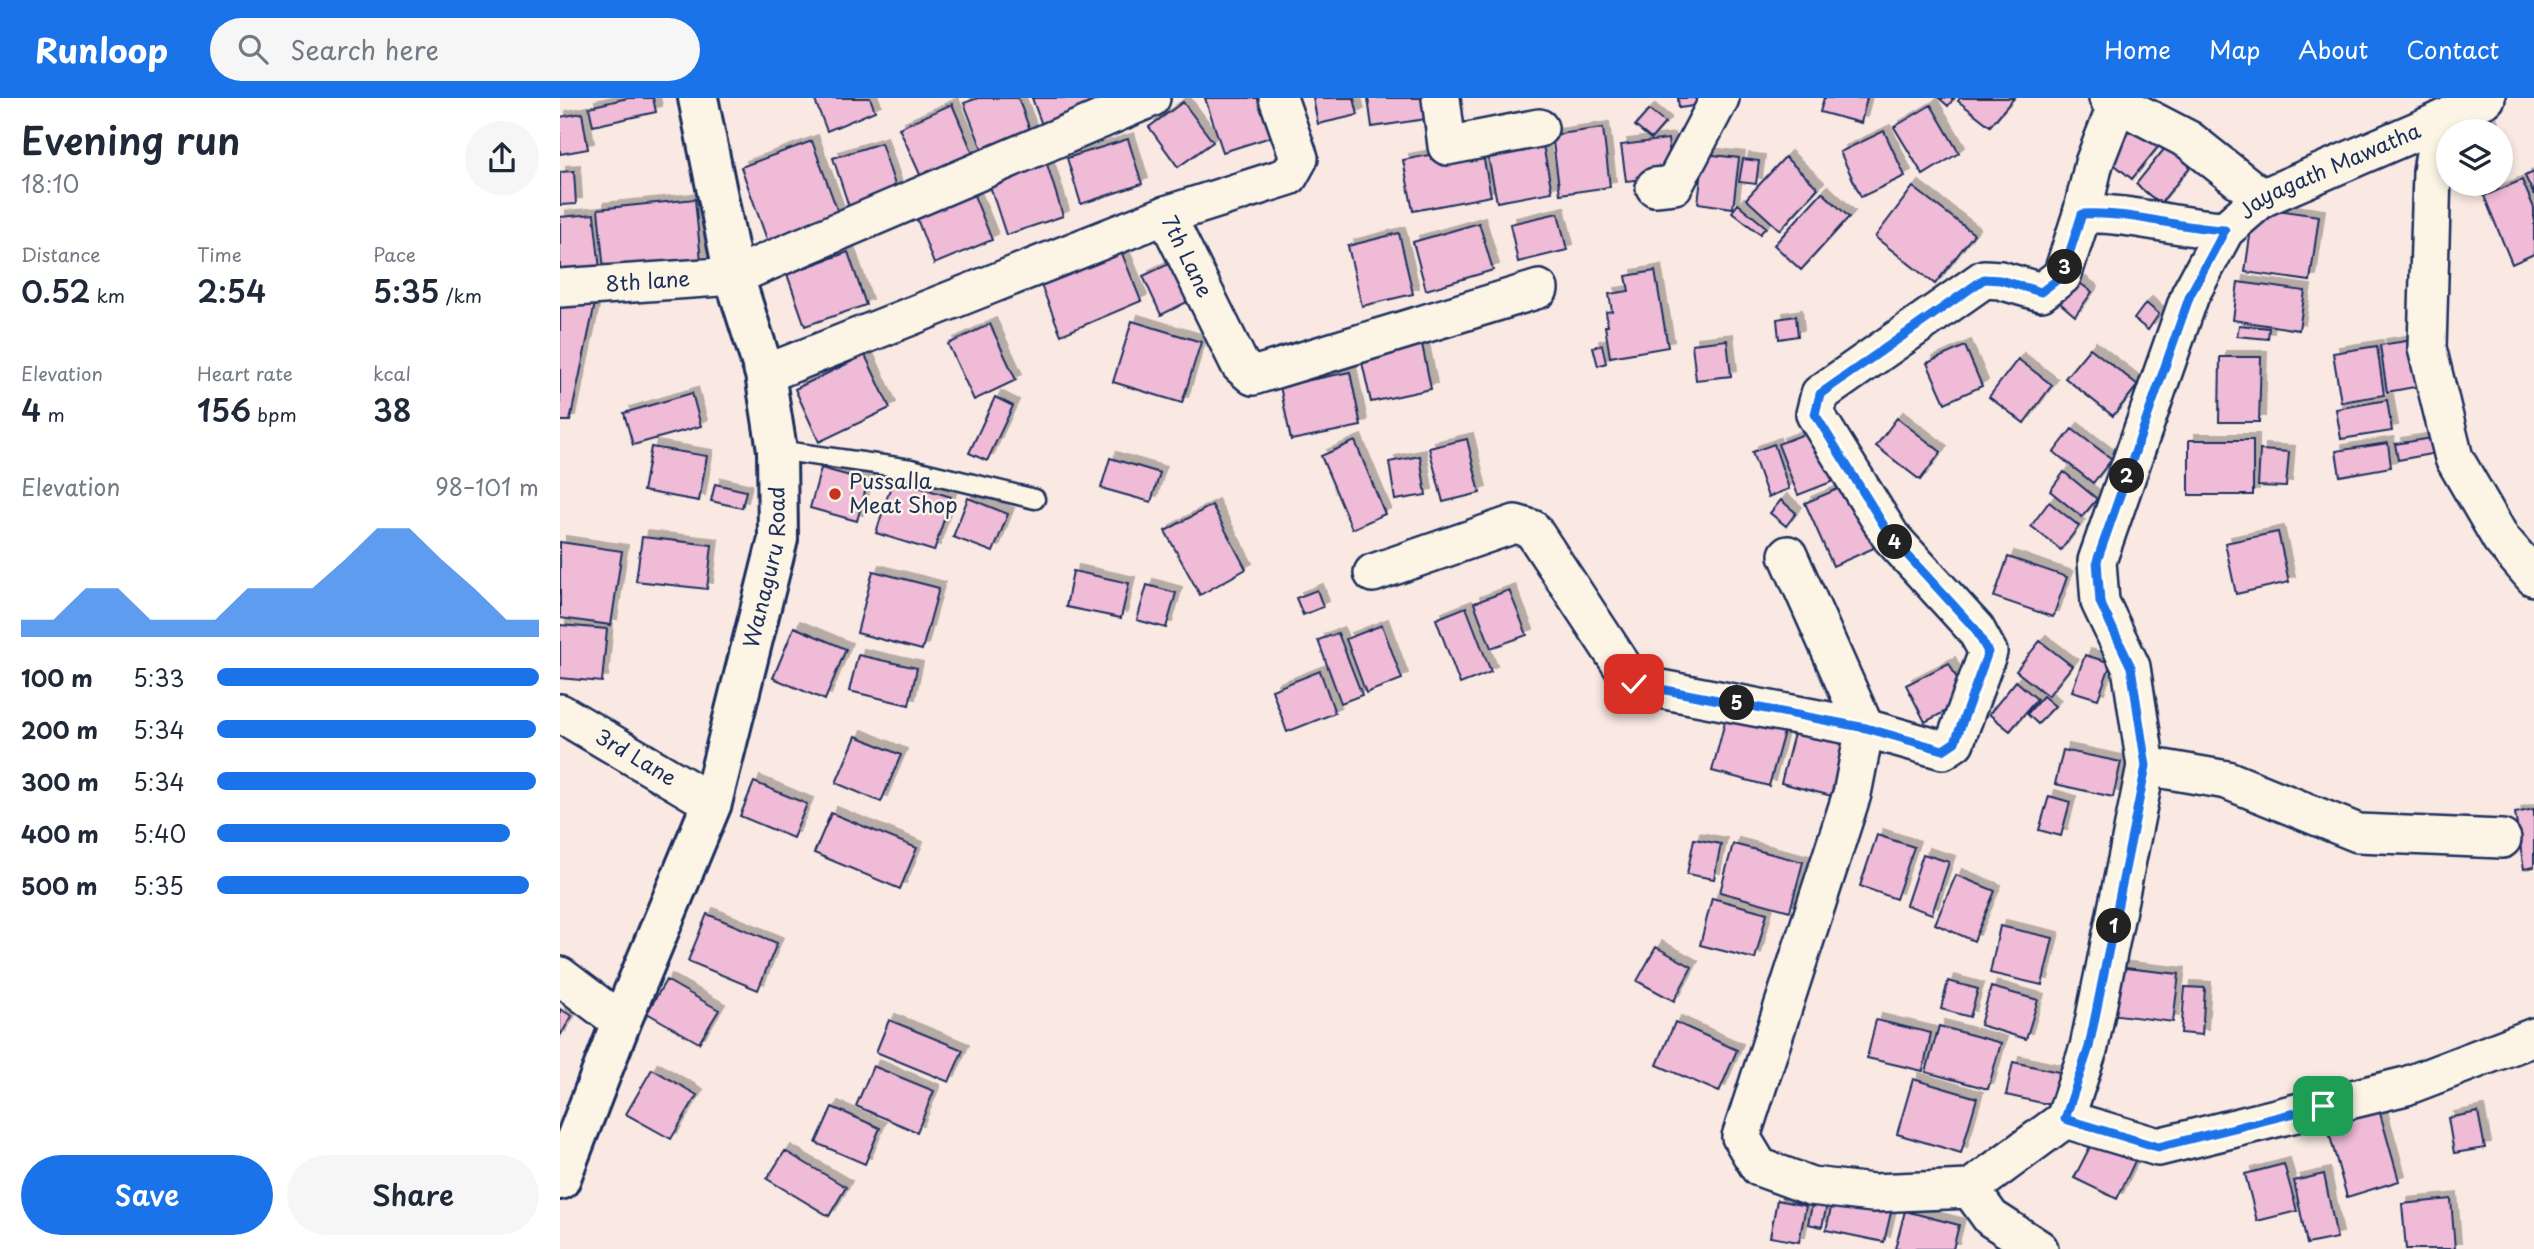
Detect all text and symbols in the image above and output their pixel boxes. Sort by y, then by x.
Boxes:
search box [210,18,700,81]
text: Runloop [35,24,168,74]
icon: search [234,30,272,68]
text: Search here [290,30,439,69]
text: Home [2104,31,2171,67]
text: Map [2209,31,2260,67]
text: About [2298,31,2368,67]
text: Contact [2406,31,2499,67]
text: Evening run [21,111,240,168]
street label: Jayagath Mawatha [2230,113,2425,226]
map controls [2436,119,2513,196]
button: layers [2436,119,2513,196]
button: share [465,121,539,195]
text: 18:10 [21,166,79,201]
street label: 7th Lane [1155,210,1222,302]
text: Distance [21,240,101,268]
text: Time [197,240,242,268]
text: Pace [373,240,416,268]
pin: 3 [2048,250,2082,284]
text: 3 [2058,252,2071,280]
street label: 8th lane [604,261,691,299]
text: 0.52 [21,268,90,313]
text: 2:54 [197,268,266,313]
text: 5:35 [373,268,440,313]
text: km [90,281,125,309]
text: /km [440,281,482,309]
text: Elevation [21,359,103,387]
text: Heart rate [197,359,293,387]
text: kcal [373,359,411,387]
text: 4 [21,387,41,432]
text: 156 [197,387,251,432]
text: 38 [373,387,412,432]
text: m [41,400,65,428]
text: bpm [251,400,297,428]
pin: 2 [2110,458,2144,494]
text: 2 [2120,461,2133,489]
place label: Pussalla Meat Shop [849,464,958,520]
text: Elevation [21,469,120,504]
text: 98–101 m [435,469,539,504]
street label: Wanaguru Road [733,486,792,651]
marker: Pussalla Meat Shop [827,486,843,502]
pin: 4 [1878,524,1912,560]
text: 4 [1888,527,1901,555]
pin [1604,654,1664,714]
text: 100 m [21,660,93,695]
text: 5:33 [133,660,185,695]
icon: check [1615,665,1653,703]
pin: 5 [1720,686,1754,720]
text: 5 [1730,688,1743,716]
text: 200 m [21,712,98,747]
text: 5:34 [133,712,185,747]
street label: 3rd Lane [590,720,683,793]
text: 300 m [21,764,99,799]
text: 5:34 [133,764,185,799]
text: 400 m [21,816,99,851]
text: 5:40 [133,816,186,851]
text: 500 m [21,868,98,903]
text: 5:35 [133,868,184,903]
pin: 1 [2096,908,2132,944]
text: 1 [2109,911,2118,939]
pin [2293,1076,2353,1136]
icon: arrive [2304,1087,2342,1125]
button: Save [21,1155,273,1235]
button: Share [287,1155,539,1235]

